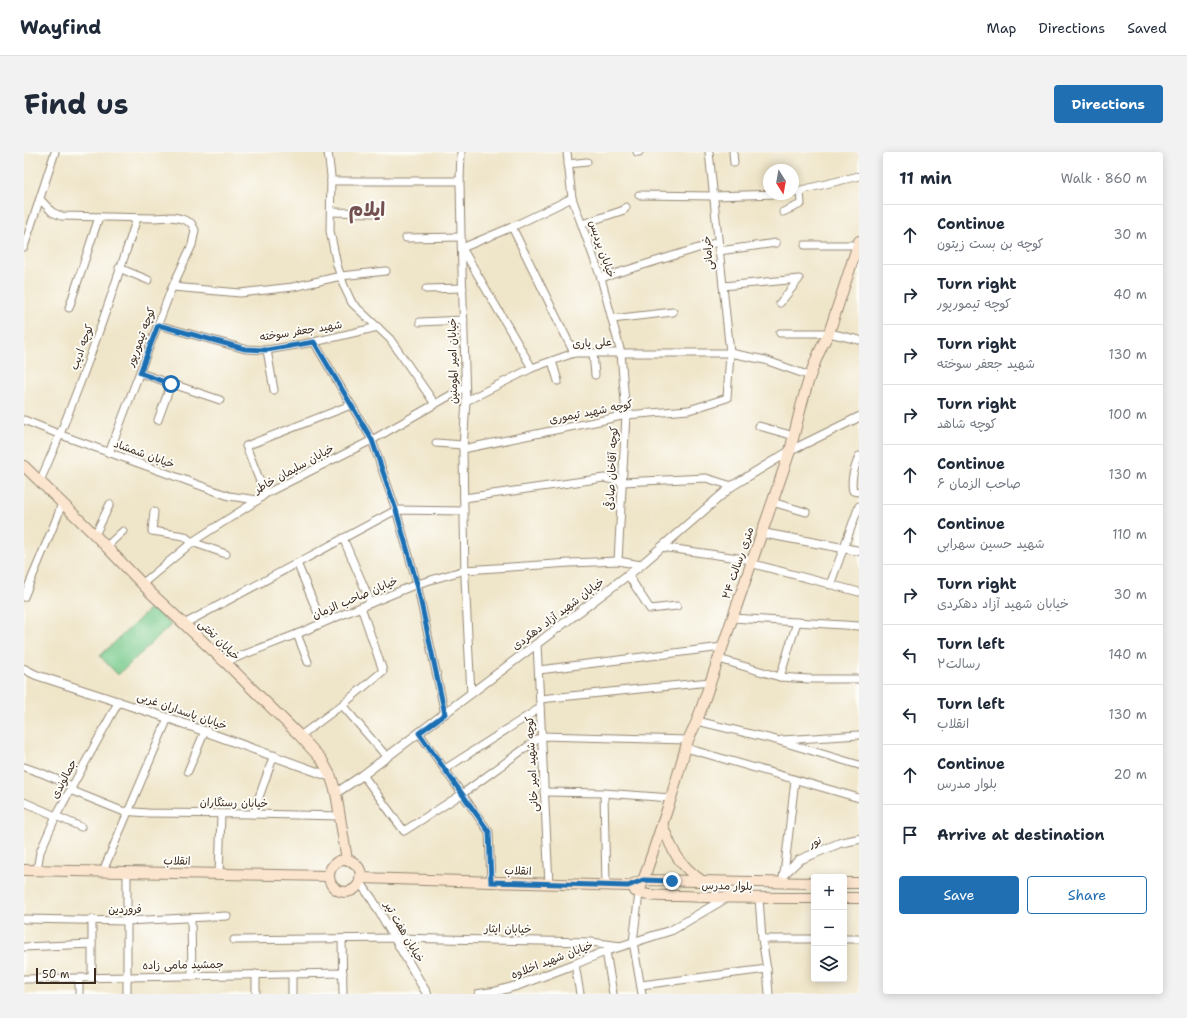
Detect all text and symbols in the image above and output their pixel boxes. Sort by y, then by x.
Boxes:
text: Wayfind [20,15,101,40]
text: Map [987,19,1017,37]
text: Directions [1039,19,1105,37]
text: Saved [1127,19,1167,37]
text: Find us [24,85,129,123]
button: Directions [1054,85,1163,123]
north arrow [763,164,799,200]
text: 11 min [899,167,952,189]
text: Walk · 860 m [1061,170,1147,187]
district label: ایلام [349,197,385,224]
text: Continue [937,214,1005,234]
street label: خیابان پردیس [585,218,619,280]
icon: ahead [899,224,921,246]
text: 30 m [1113,226,1147,243]
street label: خرامانی [699,235,717,271]
text: کوچه بن بست زیتون [937,235,1044,252]
text: Turn right [937,274,1017,294]
icon: right [899,284,921,306]
text: 40 m [1113,286,1147,303]
text: کوچه تیمورپور [937,295,1011,312]
street label: کوچه تیمورپور [122,305,159,370]
street label: شهید جعفر سوخته [259,317,343,345]
street label: خیابان امیر المومنین [445,318,461,404]
street label: کوچه ادیب [67,322,97,372]
street label: علی یاری [572,334,612,352]
text: Turn right [937,334,1017,354]
icon: right [899,344,921,366]
text: 130 m [1109,346,1147,363]
text: شهید جعفر سوخته [937,355,1035,372]
route start [162,375,180,393]
text: Turn right [937,394,1017,414]
street label: کوچه شهید تیموری [548,396,634,427]
icon: right [899,404,921,426]
text: 100 m [1108,406,1147,423]
text: کوچه شاهد [937,415,996,432]
street label: کوچه آقاخان صادقی [602,425,622,510]
street label: خیابان شمشاد [112,436,176,472]
street label: خیابان سلیمان خاطر [251,441,337,498]
text: Continue [937,454,1005,474]
icon: ahead [899,464,921,486]
text: 130 m [1109,466,1147,483]
text: صاحب الزمان ۶ [937,475,1021,492]
text: Continue [937,514,1005,534]
icon: ahead [899,524,921,546]
street label: ۲۴ متری رسالت [719,525,757,601]
text: 110 m [1112,526,1147,543]
text: شهید حسین سهرابی [937,535,1045,552]
street label: خیابان صاحب الزمان [310,573,400,623]
street label: خیابان شهید آزاد دهکردی [509,574,607,654]
text: Turn right [937,574,1017,594]
icon: right [899,584,921,606]
text: 30 m [1113,586,1147,603]
text: خیابان شهید آزاد دهکردی [937,595,1069,612]
street label: خیابان تختی [195,616,243,664]
text: Turn left [937,634,1005,654]
icon: left [899,644,921,666]
text: 140 m [1108,646,1147,663]
text: رسالت۲ [937,655,981,672]
street label: خیابان پاسداران غربی [135,689,229,733]
text: Turn left [937,694,1005,714]
icon: left [899,704,921,726]
text: 130 m [1109,706,1147,723]
text: انقلاب [937,715,969,732]
street label: کوچه شهید امیر خانی [522,716,542,812]
text: Continue [937,754,1005,774]
street label: جمالوندی [47,757,81,801]
icon: ahead [899,764,921,786]
text: 20 m [1114,766,1147,783]
text: بلوار مدرس [937,775,997,792]
street label: خیابان رستگاران [200,795,268,811]
icon: arrive [899,824,921,846]
text: Arrive at destination [937,825,1105,845]
street label: نور [805,833,824,852]
street label: انقلاب [163,853,191,869]
street label: انقلاب [504,863,532,879]
route end [663,872,681,890]
map controls [811,874,847,982]
button: + [811,874,847,910]
button: Save [899,876,1019,914]
button: Share [1027,876,1147,914]
street label: بلوار مدرس [701,878,753,894]
street label: خیابان هفت تیر [380,898,428,965]
street label: فروردین [108,902,142,917]
button: − [811,910,847,946]
street label: خیابان ایثار [483,921,532,937]
street label: خیابان شهید اخلاوه [509,937,595,983]
button: layers [811,946,847,982]
street label: جمشید مامی زاده [142,957,224,973]
scale bar [36,966,96,985]
text: 50 m [42,967,70,982]

